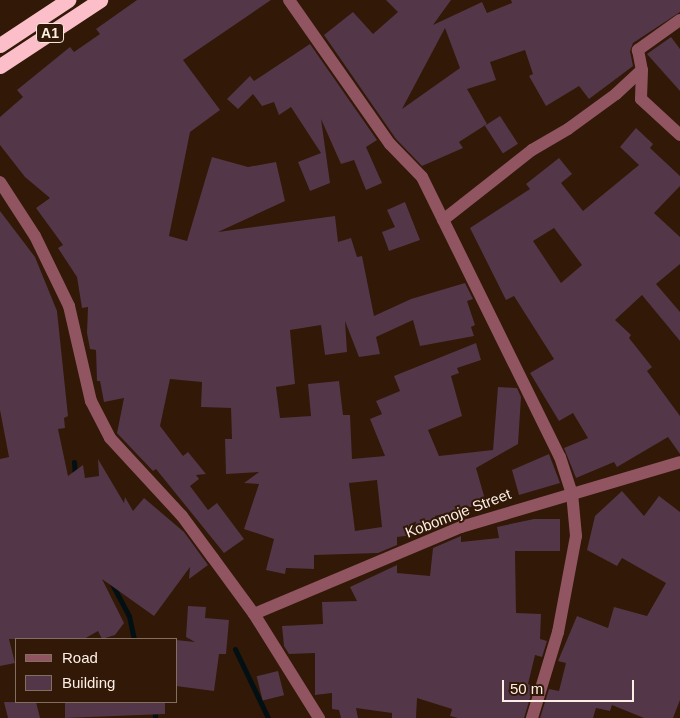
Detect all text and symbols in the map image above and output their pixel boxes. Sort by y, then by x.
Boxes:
road number: A1 [35,22,65,44]
street label: Kobomoje Street [403,485,513,541]
legend [15,638,178,703]
text: Road [62,649,98,666]
scale bar [505,670,638,702]
text: Building [62,674,115,691]
text: 50 m [510,680,543,697]

